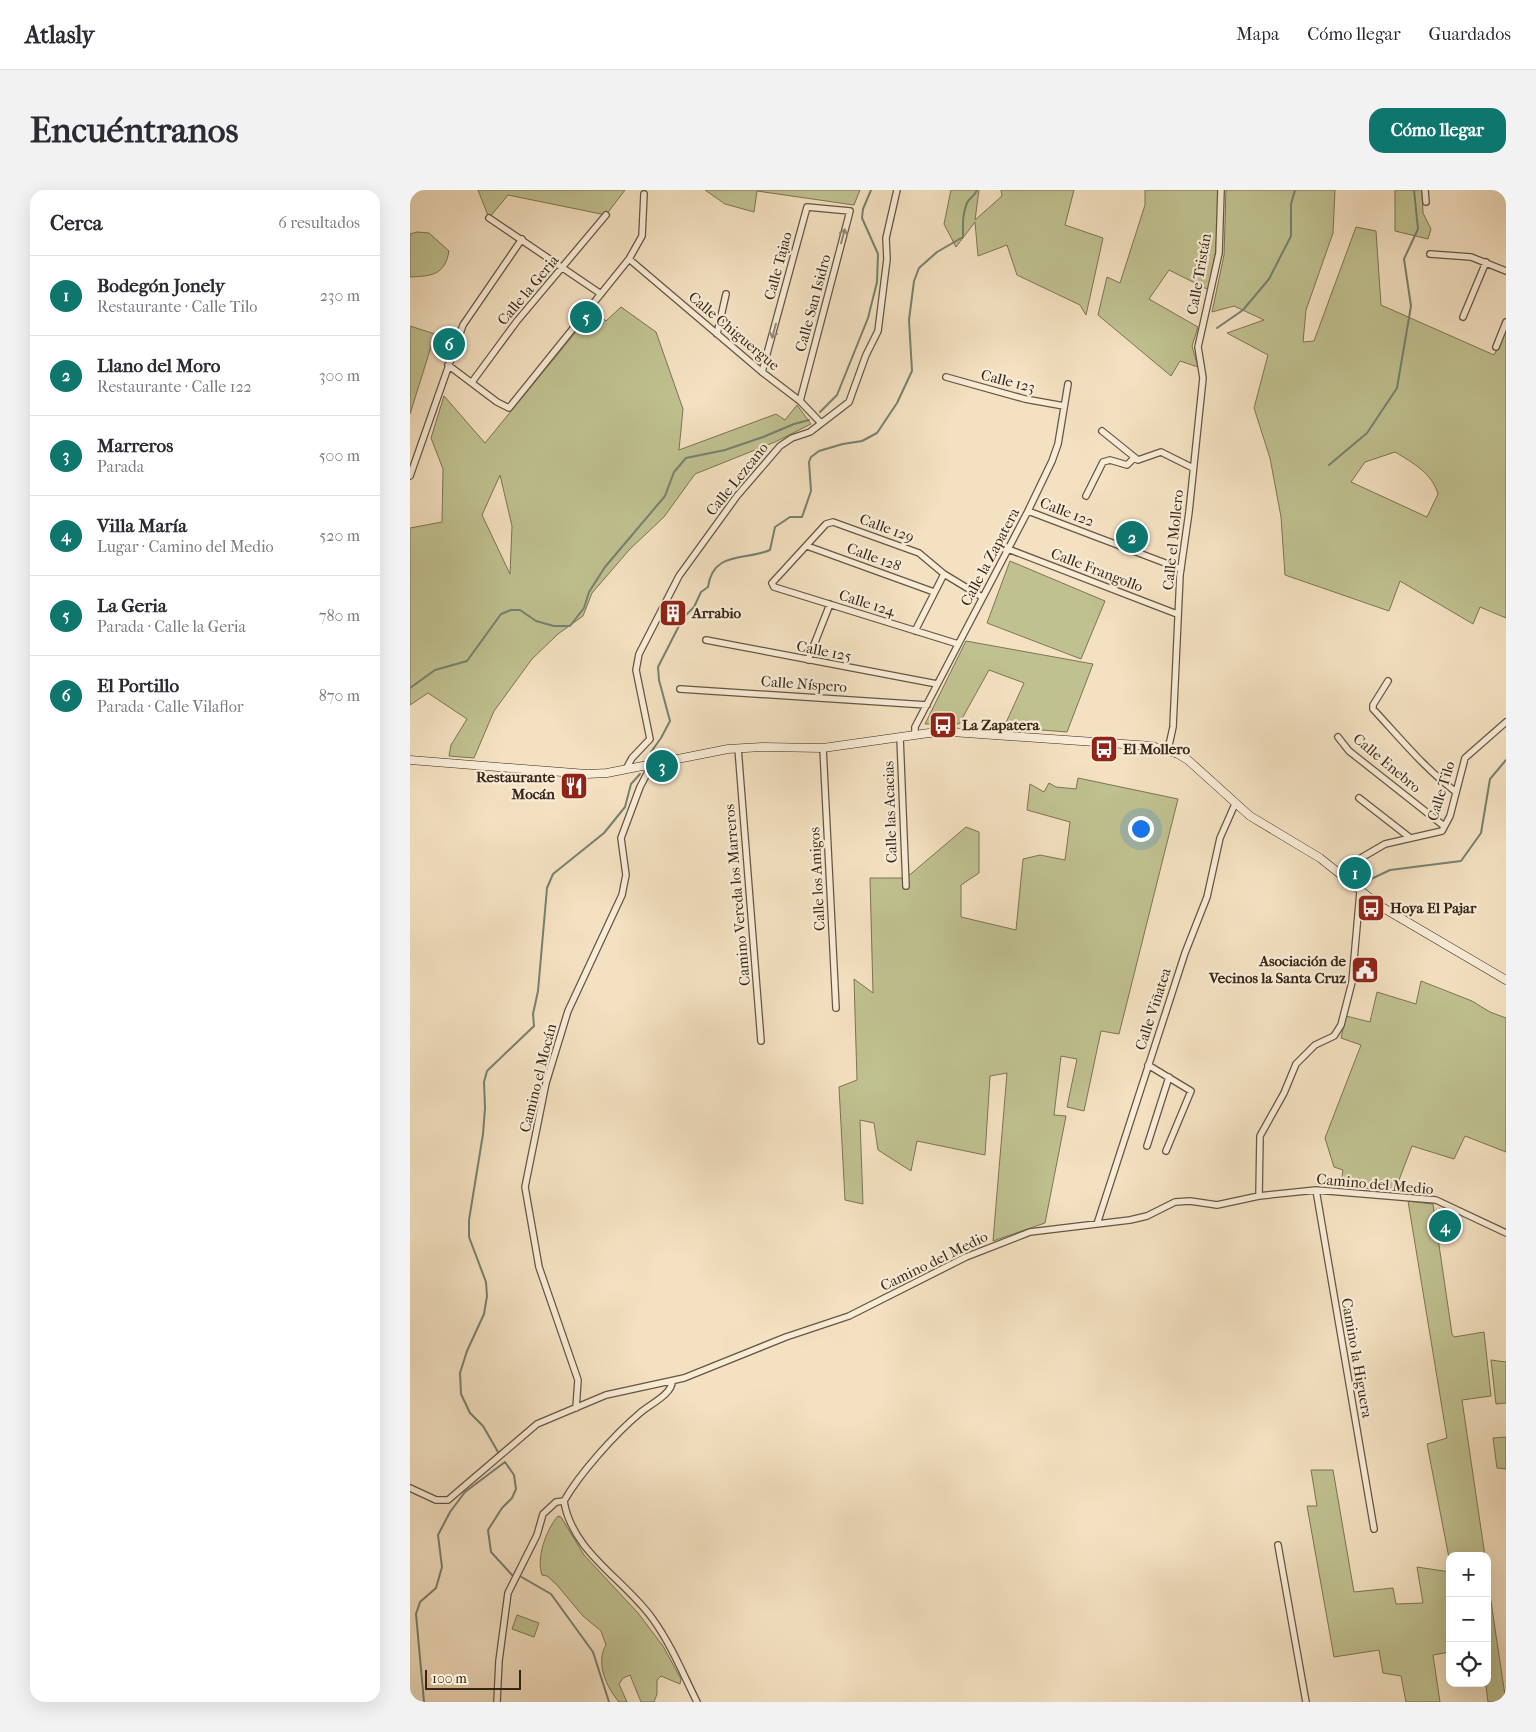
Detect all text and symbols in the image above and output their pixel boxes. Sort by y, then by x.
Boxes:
text: Atlasly [25,21,94,49]
text: Mapa [1236,24,1279,45]
text: Cómo llegar [1307,24,1401,45]
text: Guardados [1429,24,1511,45]
button: Cómo llegar [1369,108,1506,153]
text: Encuéntranos [30,110,238,151]
text: Cerca [50,211,102,235]
text: 6 resultados [278,213,360,232]
one-way arrow [839,228,848,244]
street label: Calle Tajao [760,229,796,302]
street label: Calle Tristán [1183,232,1215,316]
street label: Calle la Geria [493,250,563,329]
street label: Calle San Isidro [791,252,835,354]
text: Bodegón Jonely [97,275,225,297]
text: 1 [63,286,69,305]
text: 230 m [320,286,360,305]
street label: Calle Chiguergue [685,288,784,375]
text: Restaurante · Calle Tilo [97,297,257,316]
pin: 5 [570,298,602,336]
one-way arrow [768,322,778,338]
pin: 6 [433,325,465,363]
text: Llano del Moro [97,355,220,377]
text: 2 [62,366,70,385]
text: 300 m [319,366,360,385]
street label: Calle 123 [979,366,1037,396]
text: Restaurante · Calle 122 [97,377,252,396]
text: Marreros [97,435,173,457]
street label: Calle Lezcano [702,439,772,519]
text: 3 [63,446,69,465]
text: 500 m [319,446,360,465]
text: Parada [97,457,144,476]
street label: Calle el Mollero [1159,488,1187,591]
street label: Calle 122 [1037,493,1097,531]
street label: Calle la Zapatera [957,504,1024,609]
street label: Calle 129 [857,510,917,546]
text: Villa María [97,515,187,537]
pin: 2 [1116,518,1148,556]
text: 4 [61,526,71,545]
text: 520 m [319,526,360,545]
text: Lugar · Camino del Medio [97,537,274,556]
street label: Calle 128 [844,539,904,575]
street label: Calle Frangollo [1048,544,1146,596]
street label: Calle 124 [837,586,898,620]
text: La Geria [97,595,167,617]
building icon: Arrabio [658,598,688,628]
place label: Arrabio [691,604,741,622]
text: 5 [63,606,69,625]
text: 780 m [319,606,360,625]
text: Parada · Calle la Geria [97,617,246,636]
street label: Calle 125 [795,637,853,665]
street label: Calle Níspero [760,672,848,696]
text: El Portillo [97,675,179,697]
text: 6 [62,686,70,705]
text: 870 m [319,686,360,705]
text: Parada · Calle Vilaflor [97,697,243,716]
bus stop icon: La Zapatera [928,710,958,740]
place label: La Zapatera [962,716,1041,734]
street label: Calle Enebro [1350,730,1425,797]
bus stop icon: El Mollero [1089,734,1119,764]
place label: El Mollero [1123,740,1190,758]
pin: 3 [646,747,678,785]
street label: Calle Tilo [1423,758,1459,823]
street label: Calle las Acacias [879,760,901,864]
place label: Restaurante Mocán [476,768,556,803]
restaurant icon: Restaurante Mocán [559,771,589,801]
street label: Camino Vereda los Marreros [720,803,754,987]
your location [1128,816,1154,842]
street label: Calle los Amigos [805,826,829,931]
pin: 1 [1339,854,1371,892]
bus stop icon: Hoya El Pajar [1356,893,1386,923]
place label: Hoya El Pajar [1390,899,1477,917]
place label: Asociación de Vecinos la Santa Cruz [1208,952,1347,987]
public building icon: Asociación de Vecinos la Santa Cruz [1350,955,1380,985]
street label: Calle Viñatea [1131,965,1175,1052]
street label: Camino el Mocán [516,1021,560,1134]
street label: Camino del Medio [1316,1170,1435,1198]
pin: 4 [1429,1207,1461,1245]
street label: Camino del Medio [877,1227,991,1295]
street label: Camino la Higuera [1338,1297,1377,1420]
map controls [1446,1552,1491,1687]
button: + [1446,1552,1491,1597]
button: − [1446,1597,1491,1642]
button: locate [1446,1642,1491,1687]
scale bar [425,1667,521,1690]
text: 100 m [432,1670,467,1687]

